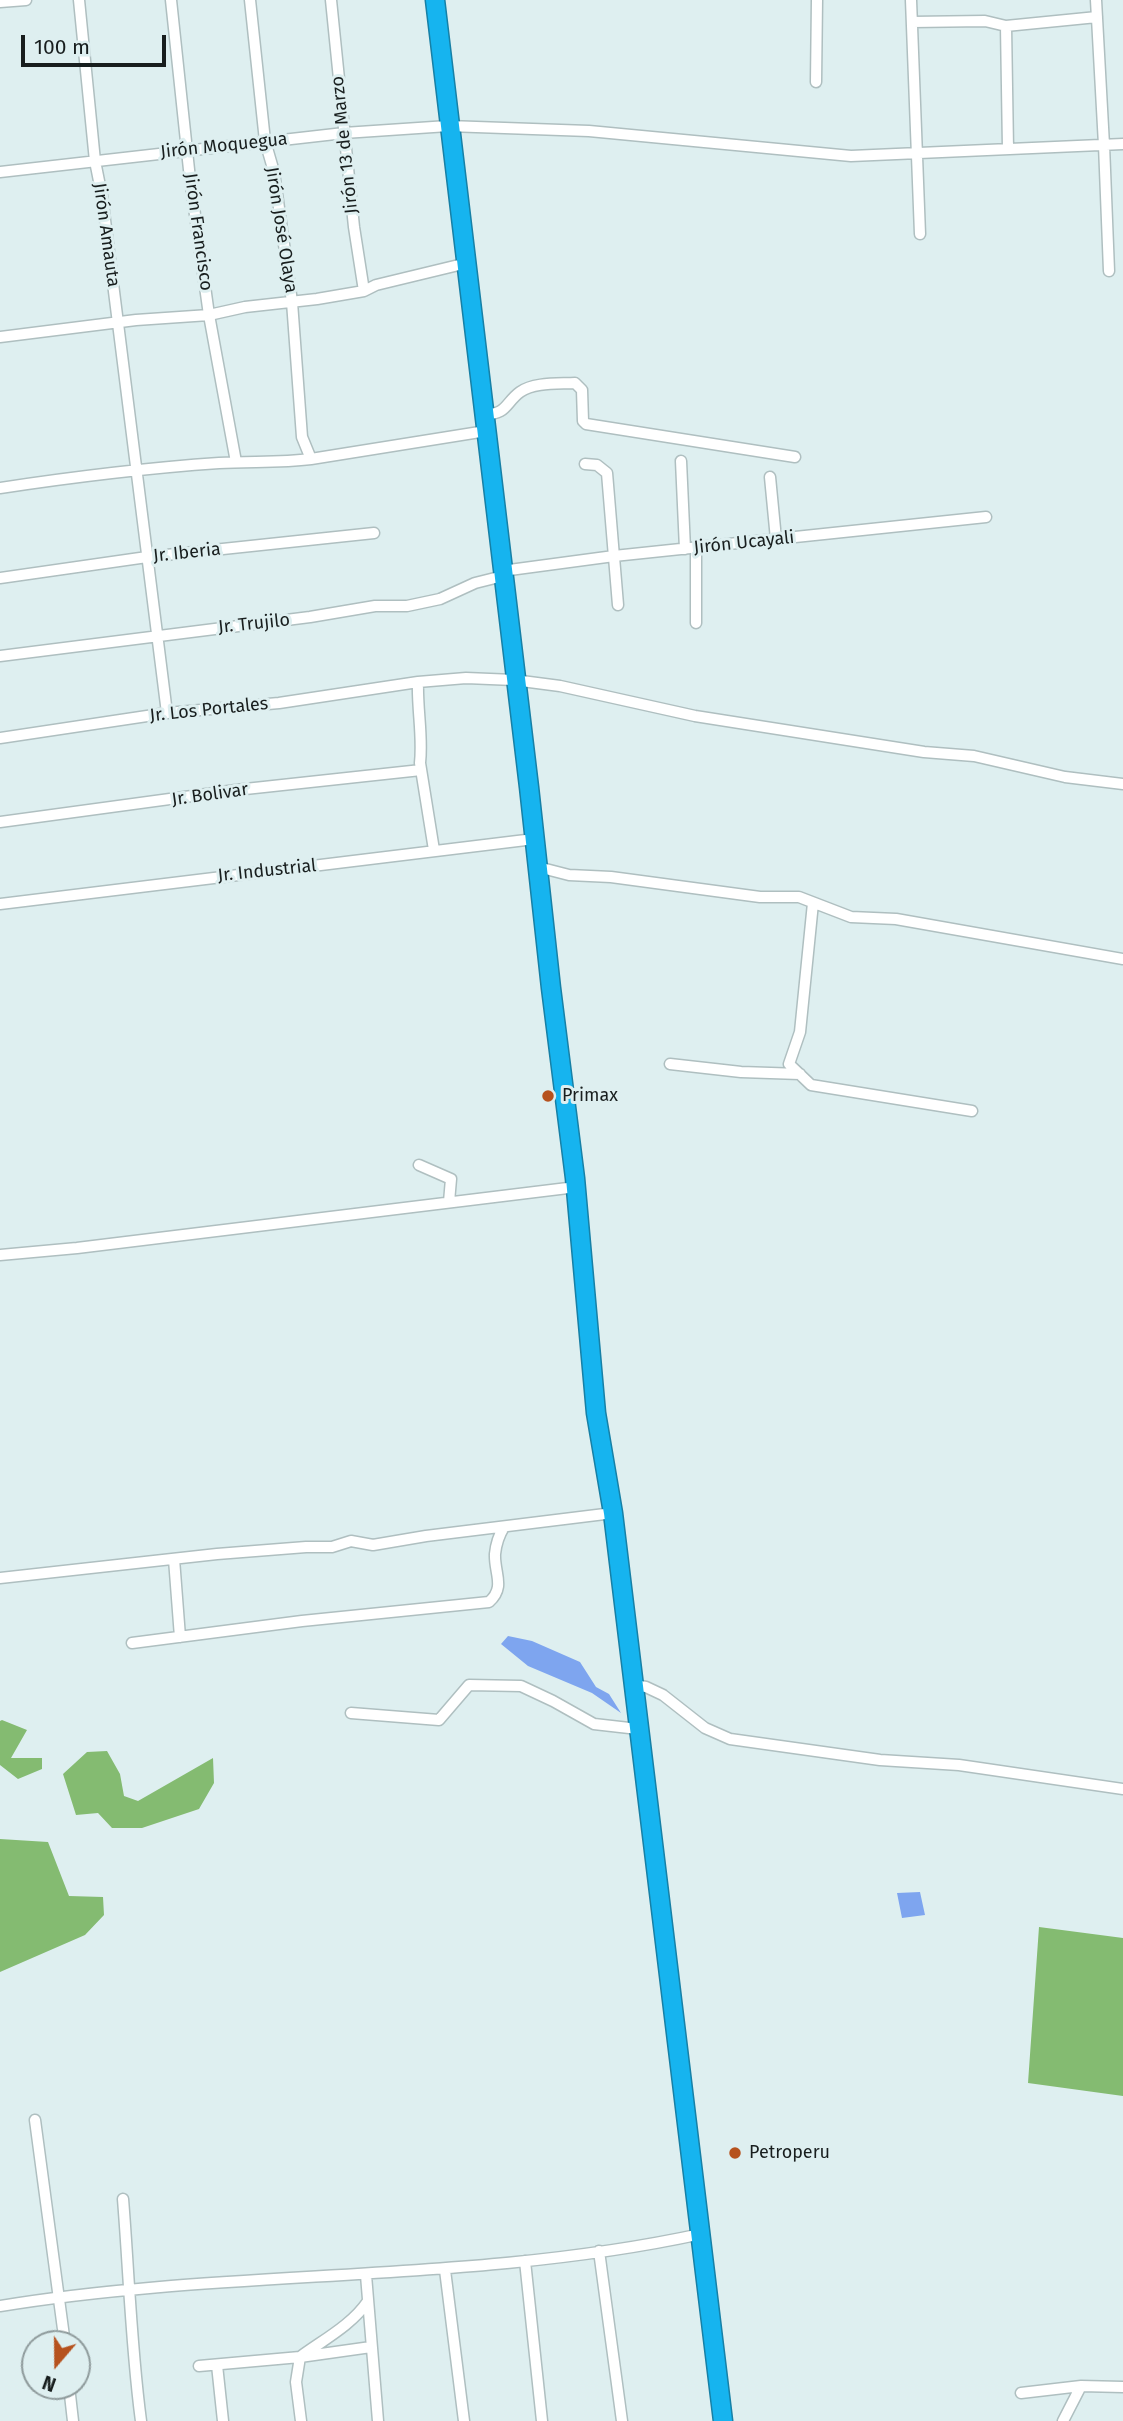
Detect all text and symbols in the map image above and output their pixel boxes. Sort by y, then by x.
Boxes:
scale bar [24,21,170,65]
text: 100 m [34,34,90,60]
street label: Jirón 13 de Marzo [327,75,363,215]
street label: Jirón Moquegua [159,129,289,163]
street label: Jirón José Olaya [260,165,302,295]
street label: Jirón Francisco [179,172,217,292]
street label: Jirón Amauta [88,182,124,288]
street label: Jirón Ucayali [693,527,795,559]
street label: Jr. Iberia [152,539,222,567]
street label: Jr. Trujilo [217,609,291,639]
street label: Jr. Los Portales [149,693,269,727]
street label: Jr. Bolivar [170,779,250,811]
street label: Jr. Industrial [217,855,317,887]
place label: Primax [562,1085,618,1107]
marker: Primax [540,1088,556,1104]
place label: Petroperu [749,2142,830,2164]
marker: Petroperu [727,2145,743,2161]
north arrow [21,2330,91,2400]
text: N [39,2370,59,2396]

